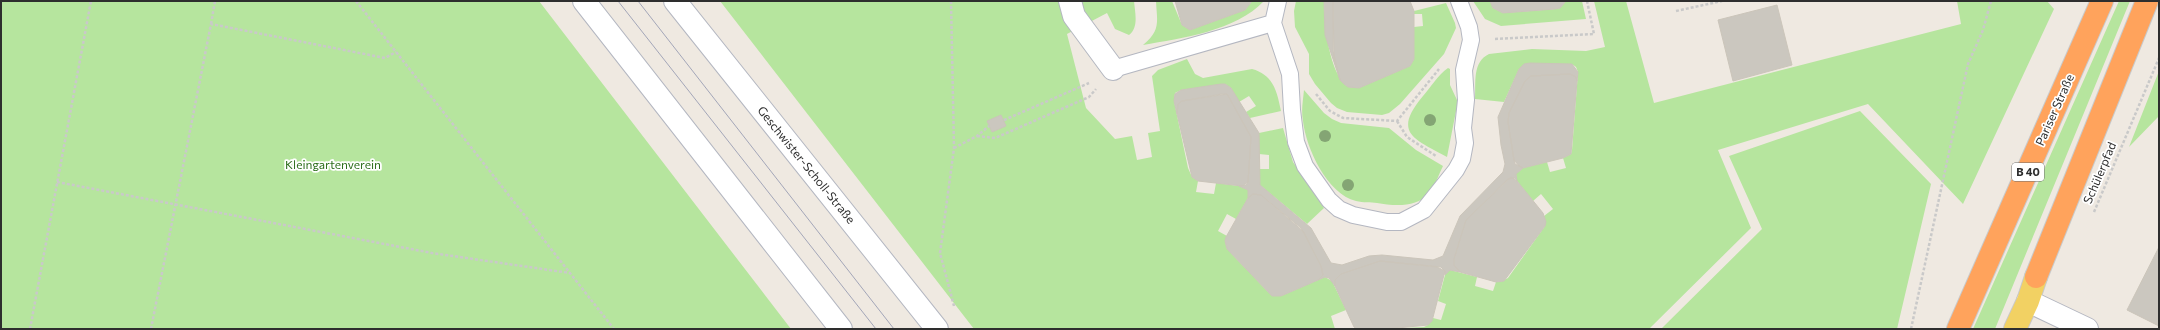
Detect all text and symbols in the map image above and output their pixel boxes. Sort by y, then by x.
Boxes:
street label: Pariser Straße [2032,72,2076,148]
street label: Geschwister-Scholl-Straße [755,103,858,226]
street label: Schülerpfad [2080,140,2118,206]
park label: Kleingartenverein [285,157,381,171]
road number: B 40 [2012,163,2044,181]

